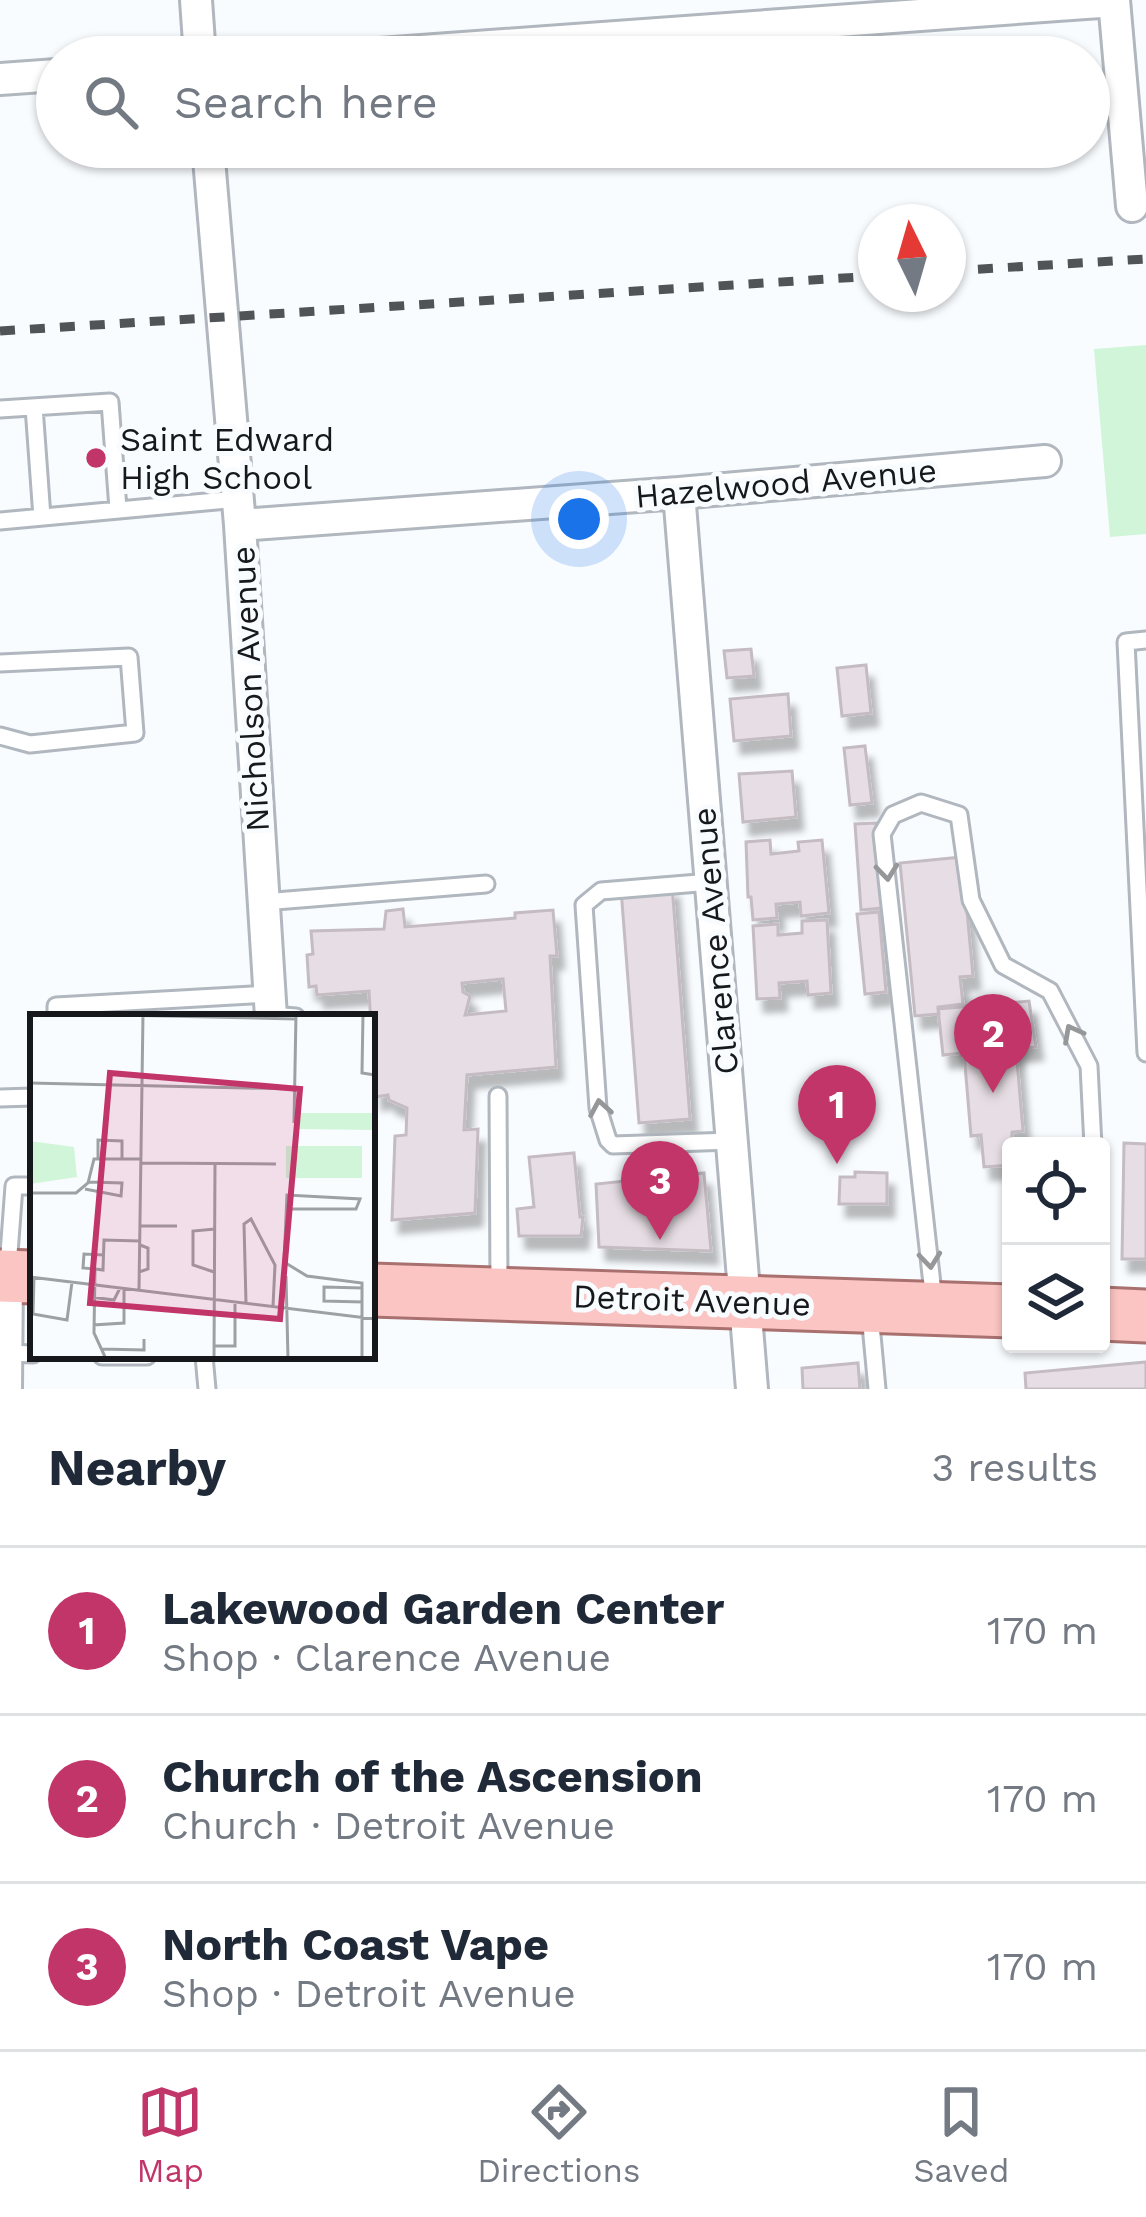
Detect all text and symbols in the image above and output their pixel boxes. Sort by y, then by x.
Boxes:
search box [36,36,1110,168]
icon: search [78,69,144,135]
text: Search here [174,76,438,129]
north arrow [858,204,966,312]
place label: Saint Edward High School [120,420,334,497]
marker: Saint Edward High School [83,445,109,471]
street label: Hazelwood Avenue [634,450,938,516]
your location [549,489,609,549]
street label: Nicholson Avenue [223,545,277,833]
street label: Clarence Avenue [684,806,746,1076]
one-way arrow [873,862,899,882]
pin: 2 [954,994,1032,1093]
inset map [30,1014,375,1359]
one-way arrow [1063,1025,1086,1046]
pin: 1 [798,1065,876,1164]
one-way arrow [589,1099,614,1119]
map controls [1002,1137,1110,1353]
button: locate [1002,1137,1110,1245]
pin: 3 [621,1141,699,1240]
button: layers [1002,1245,1110,1353]
one-way arrow [916,1250,942,1270]
street label: Detroit Avenue [572,1276,812,1324]
text: Nearby [48,1438,226,1497]
text: 3 results [932,1445,1098,1490]
text: Lakewood Garden Center [162,1582,724,1635]
text: 1 [79,1608,95,1653]
text: 170 m [987,1608,1098,1653]
text: Shop · Clarence Avenue [162,1635,611,1680]
text: Church of the Ascension [162,1750,703,1803]
text: 2 [75,1776,99,1821]
text: 170 m [987,1776,1098,1821]
text: Church · Detroit Avenue [162,1803,615,1848]
text: North Coast Vape [162,1918,549,1971]
text: 3 [75,1944,99,1989]
text: 170 m [987,1944,1098,1989]
text: Shop · Detroit Avenue [162,1971,576,2016]
tab: Map [137,2079,204,2190]
tab: Directions [477,2079,640,2190]
tab: Saved [914,2079,1009,2190]

